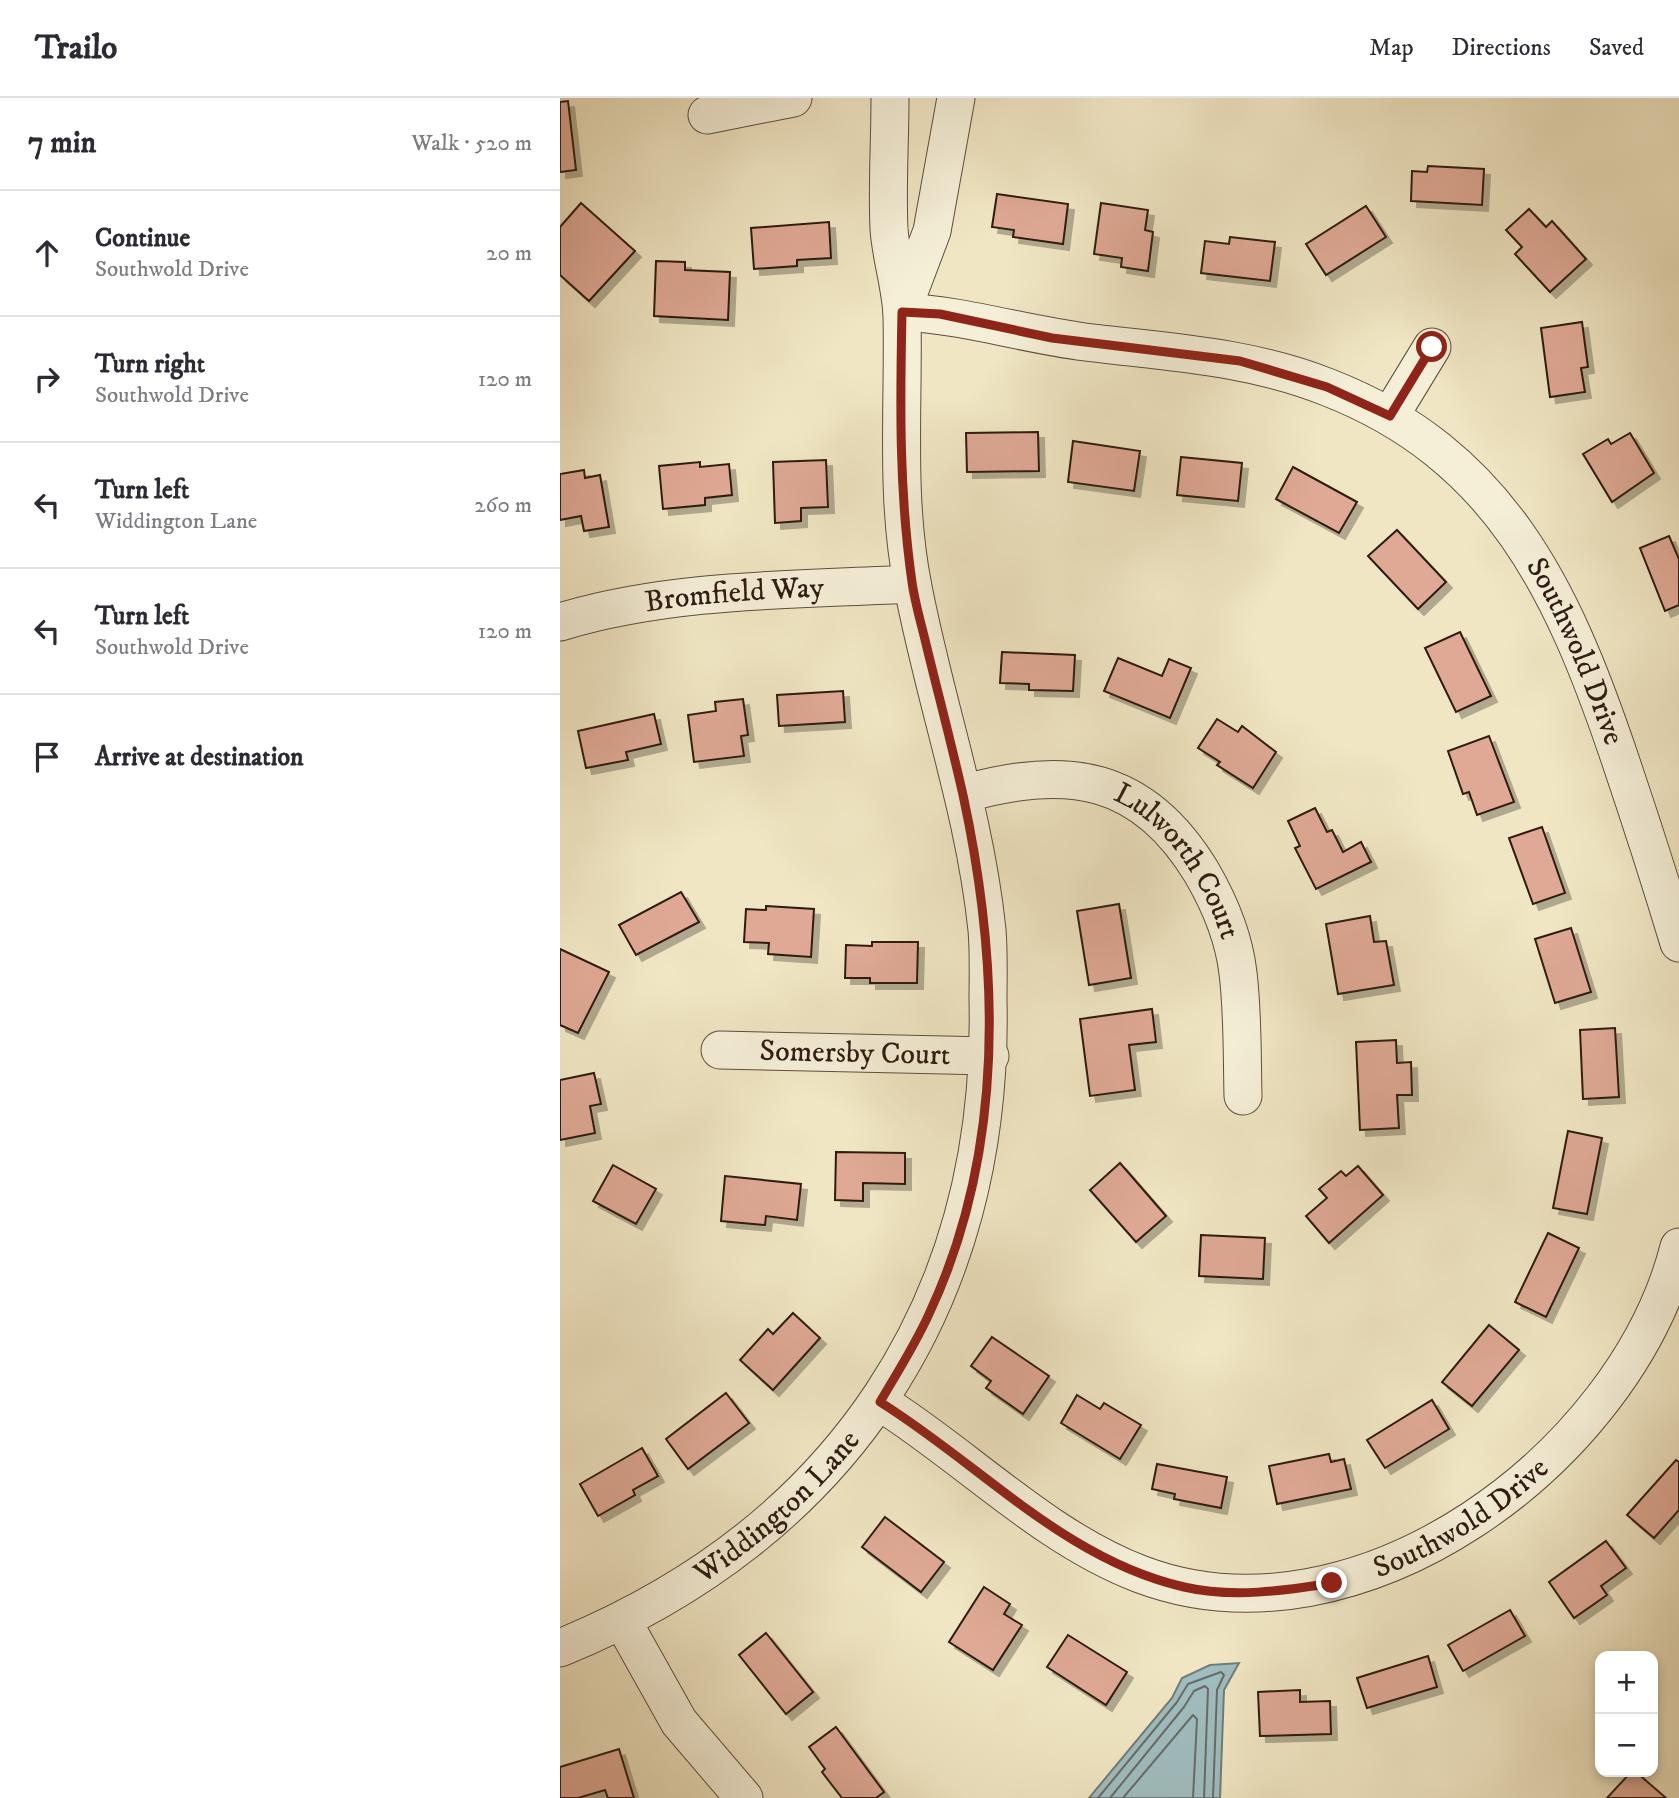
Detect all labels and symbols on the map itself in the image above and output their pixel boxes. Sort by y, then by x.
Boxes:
route start [1416,331,1447,362]
street label: Southwold Drive [1518,551,1632,750]
street label: Bromfield Way [642,569,825,621]
street label: Lulworth Court [1108,775,1248,943]
street label: Somersby Court [759,1032,951,1074]
street label: Widdington Lane [686,1423,868,1592]
street label: Southwold Drive [1368,1450,1556,1587]
route end [1316,1567,1347,1598]

